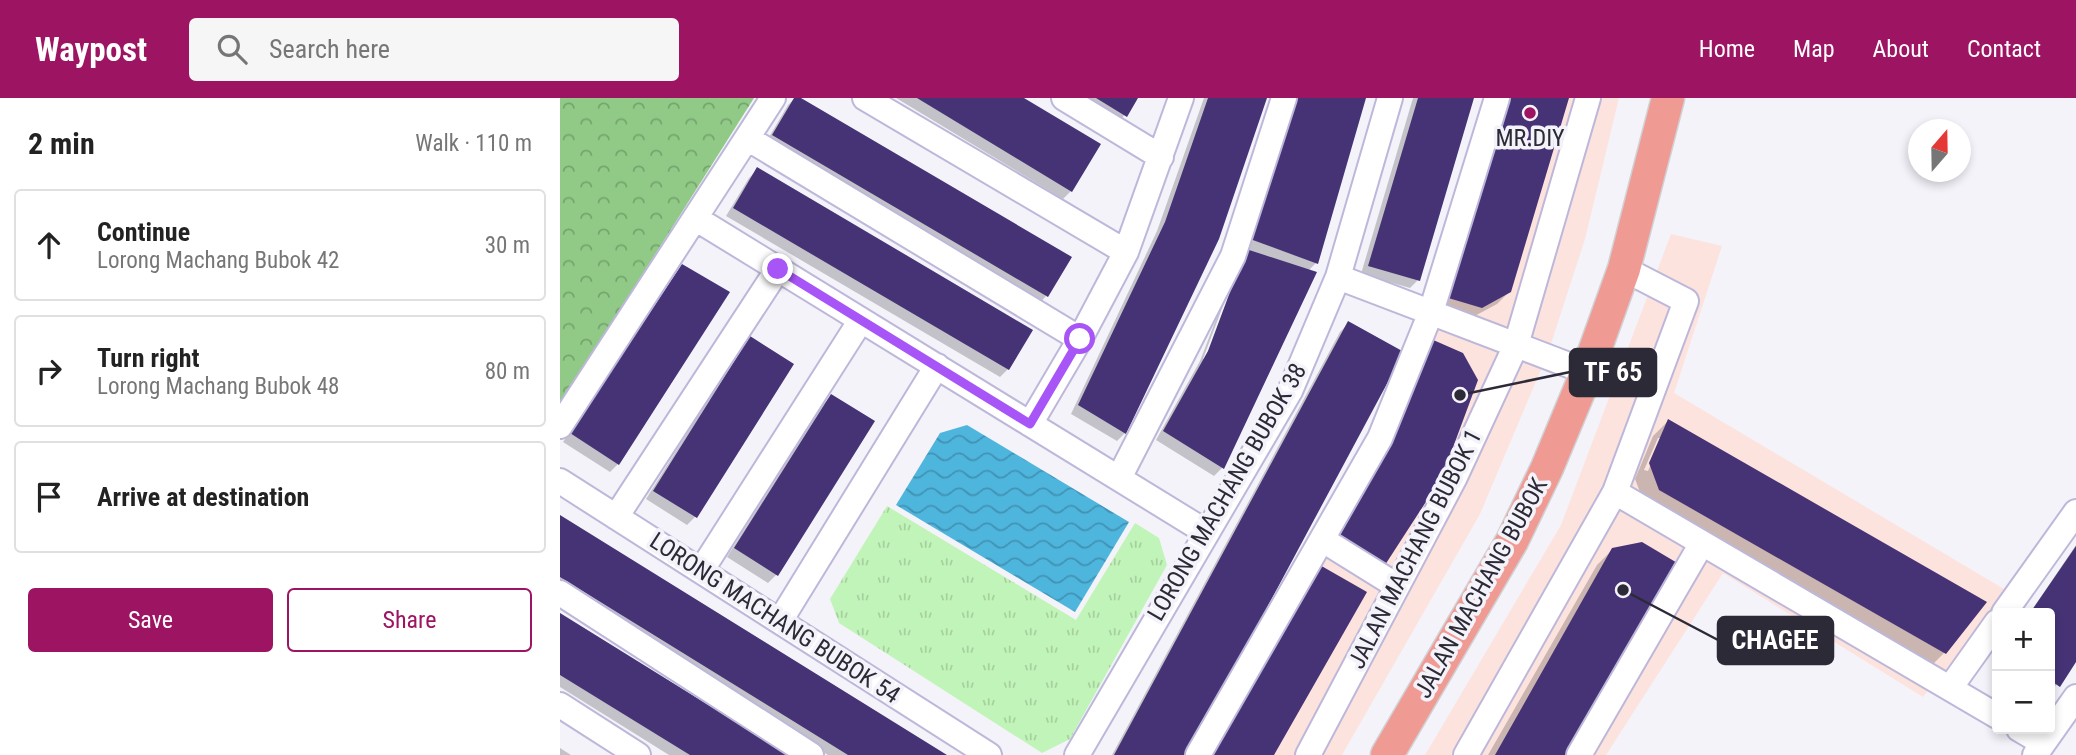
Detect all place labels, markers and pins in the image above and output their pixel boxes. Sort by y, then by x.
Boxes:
marker: MR.DIY [1522,105,1538,121]
place label: MR.DIY [1495,124,1565,152]
callout: TF 65 [1570,349,1656,396]
callout: CHAGEE [1718,617,1833,664]

